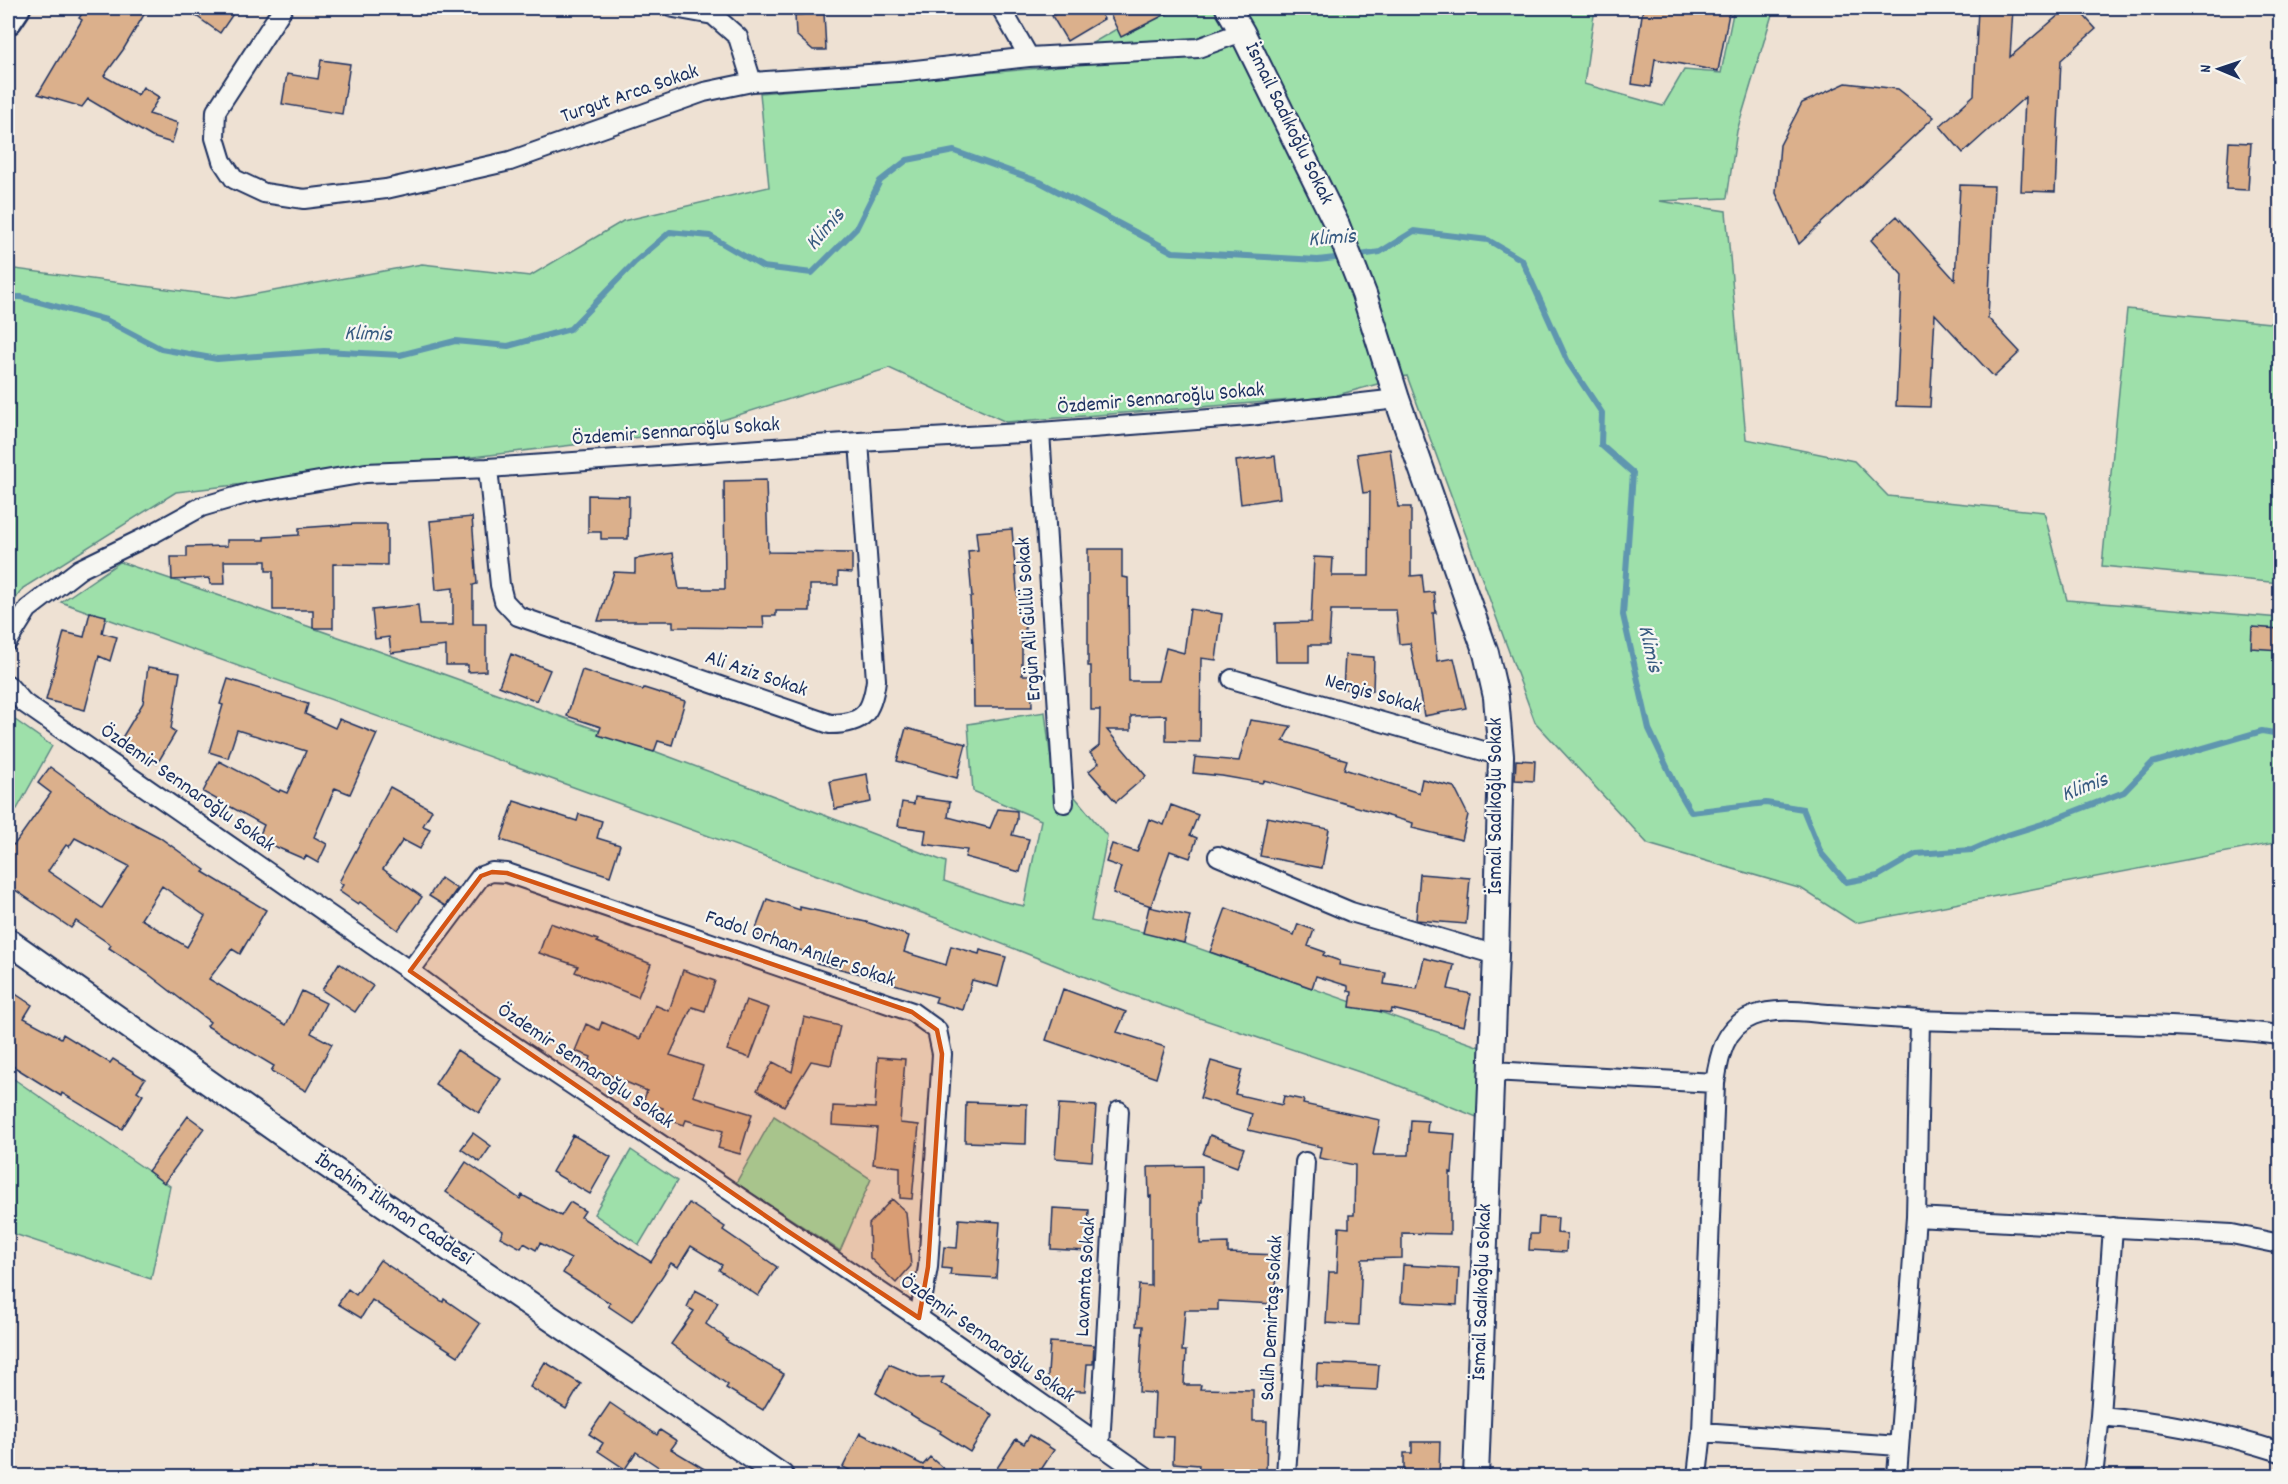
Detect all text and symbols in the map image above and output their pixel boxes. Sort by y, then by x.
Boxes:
street label: İsmail Sadıkoğlu Sokak [1236,38,1340,210]
north arrow [2189,39,2249,99]
street label: Turgut Arca Sokak [557,57,703,133]
text: N [2195,64,2218,73]
water label: Klimis [799,201,854,258]
water label: Klimis [1307,222,1358,256]
water label: Klimis [344,319,393,351]
street label: Özdemir Sennaroğlu Sokak [1056,376,1266,424]
street label: Özdemir Sennaroğlu Sokak [571,411,781,455]
street label: Ergün Ali Güllü Sokak [1009,536,1051,702]
water label: Klimis [1629,622,1670,676]
street label: Ali Aziz Sokak [701,643,811,707]
street label: Nergis Sokak [1321,667,1425,723]
street label: Özdemir Sennaroğlu Sokak [93,717,281,861]
street label: İsmail Sadıkoğlu Sokak [1482,717,1512,895]
water label: Klimis [2057,765,2114,811]
street label: Fadol Orhan Anıler Sokak [701,903,899,997]
street label: Özdemir Sennaroğlu Sokak [490,996,680,1138]
street label: İbrahim İlkman Caddesi [308,1146,478,1274]
street label: İsmail Sadıkoğlu Sokak [1465,1203,1501,1381]
street label: Lavamta Sokak [1069,1217,1105,1337]
street label: Salih Demirtaş Sokak [1254,1234,1292,1402]
street label: Özdemir Sennaroğlu Sokak [893,1268,1081,1412]

